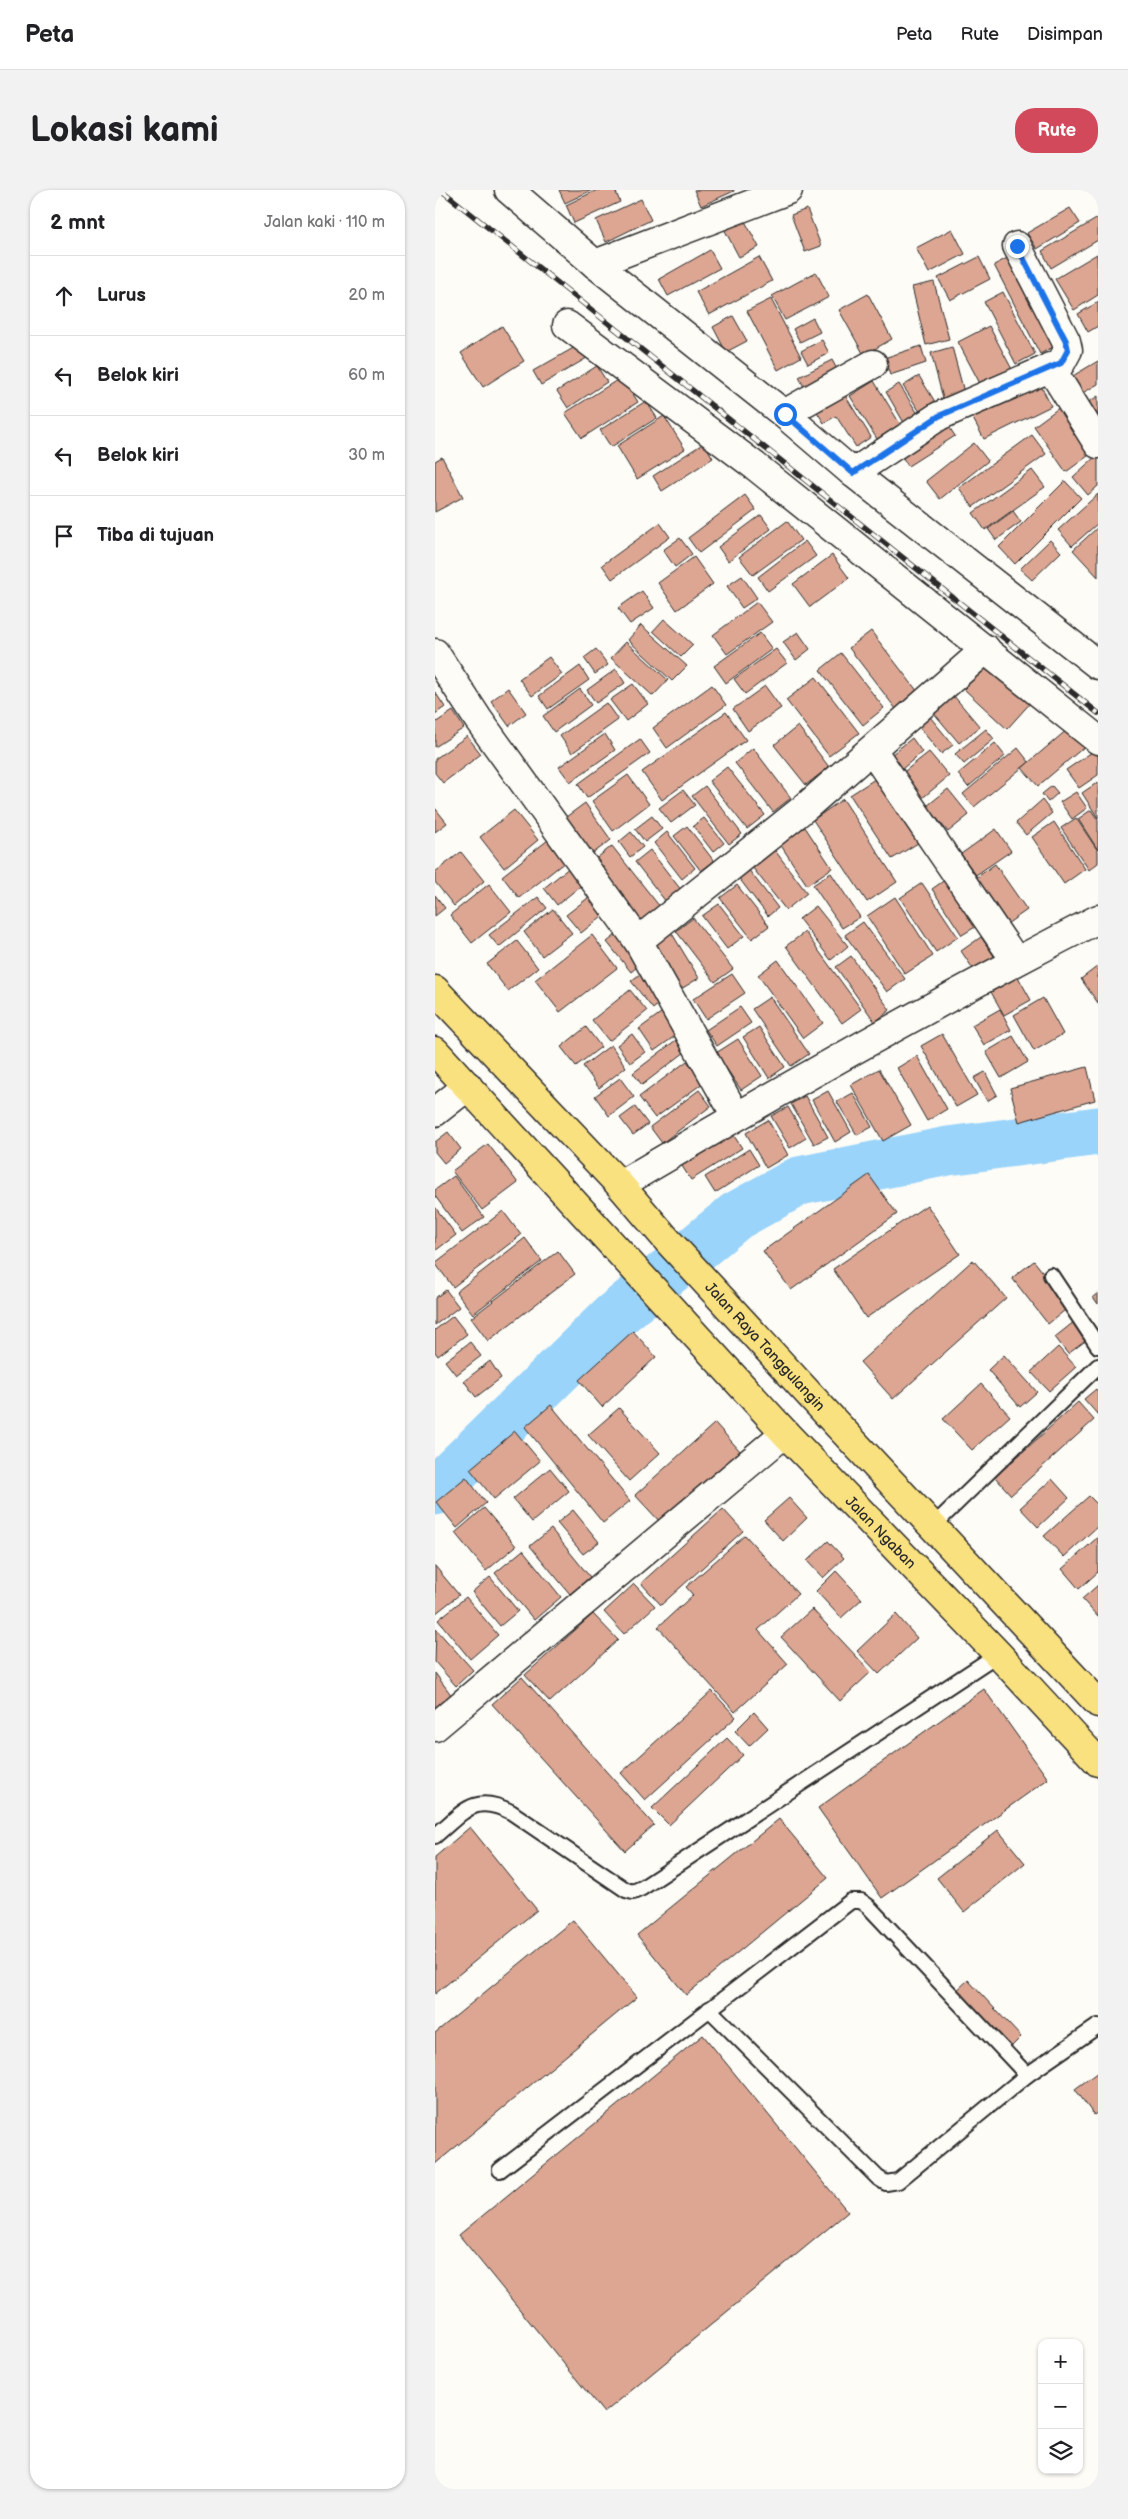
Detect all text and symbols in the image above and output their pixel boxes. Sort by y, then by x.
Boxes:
text: Peta [25,20,74,49]
text: Peta [896,24,932,45]
text: Rute [960,24,999,45]
text: Disimpan [1027,24,1103,45]
button: Rute [1015,108,1098,153]
text: Lokasi kami [30,109,219,152]
text: 2 mnt [50,210,105,235]
text: Jalan kaki · 110 m [264,213,385,232]
route end [1006,235,1029,258]
icon: ahead [50,282,78,310]
text: Lurus [97,284,146,307]
text: 20 m [349,286,385,305]
icon: left [50,362,78,390]
text: Belok kiri [97,364,179,387]
text: 60 m [348,366,385,385]
route start [774,403,797,426]
icon: left [50,442,78,470]
text: Belok kiri [97,444,179,467]
text: 30 m [348,446,385,465]
icon: arrive [50,522,78,550]
text: Tiba di tujuan [97,524,214,547]
street label: Jalan Raya Tanggulangin [701,1278,829,1415]
street label: Jalan Ngaban [841,1492,920,1573]
map controls [1038,2339,1083,2474]
button: + [1038,2339,1083,2384]
button: − [1038,2384,1083,2429]
button: layers [1038,2429,1083,2474]

